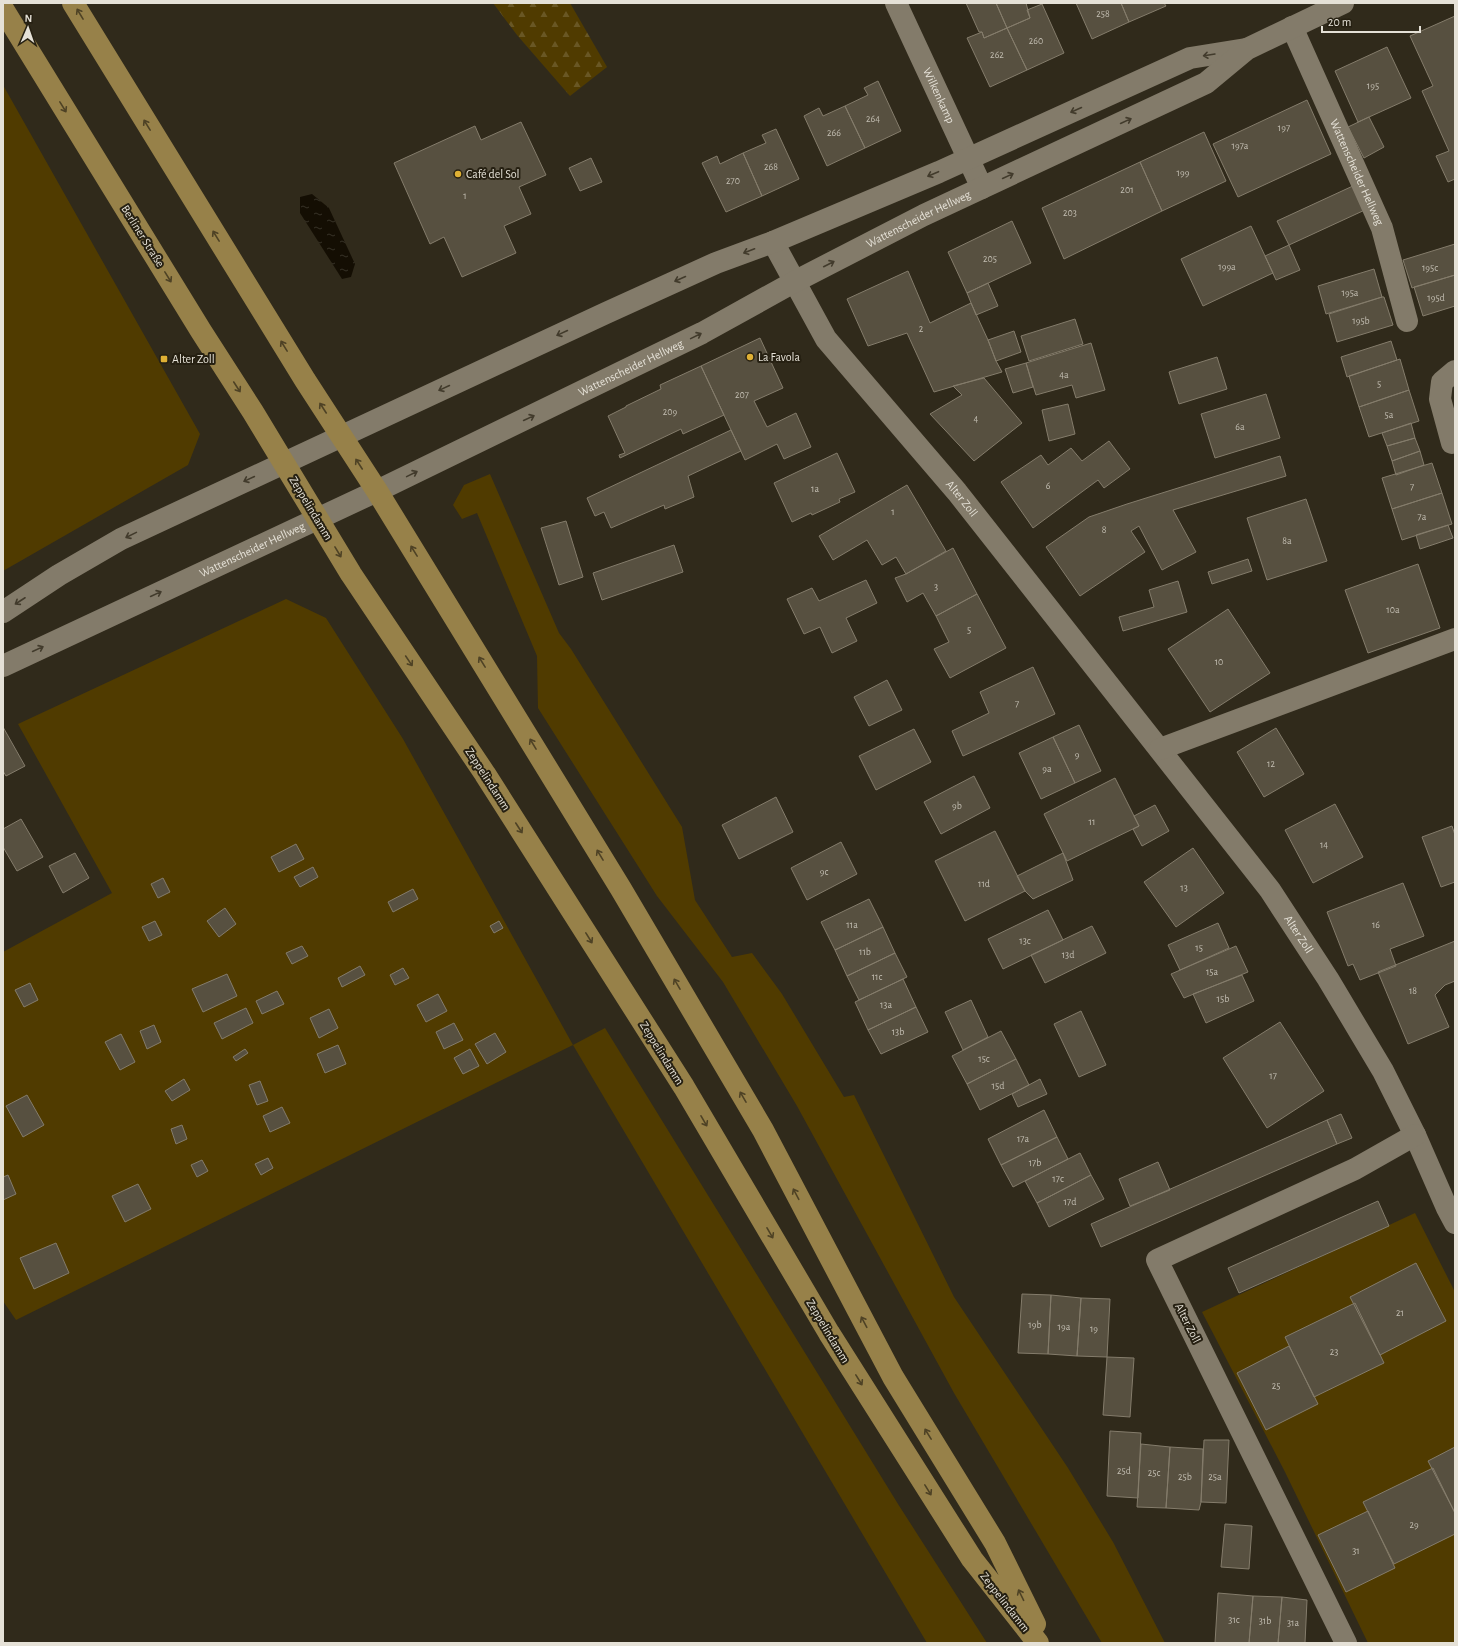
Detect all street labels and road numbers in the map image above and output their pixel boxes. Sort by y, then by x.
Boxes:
street label: Wilkenkamp [921,66,957,125]
street label: Wattenscheider Hellweg [1328,117,1386,227]
street label: Wattenscheider Hellweg [864,188,973,250]
street label: Berliner Straße [119,203,167,269]
street label: Wattenscheider Hellweg [576,337,685,398]
street label: Zeppelindamm [287,474,335,542]
street label: Alter Zoll [944,478,980,519]
street label: Wattenscheider Hellweg [197,520,307,579]
street label: Zeppelindamm [463,746,513,812]
street label: Alter Zoll [1282,913,1316,955]
street label: Zeppelindamm [638,1019,686,1087]
street label: Zeppelindamm [804,1297,852,1365]
street label: Alter Zoll [1173,1301,1203,1345]
street label: Zeppelindamm [978,1570,1032,1634]

